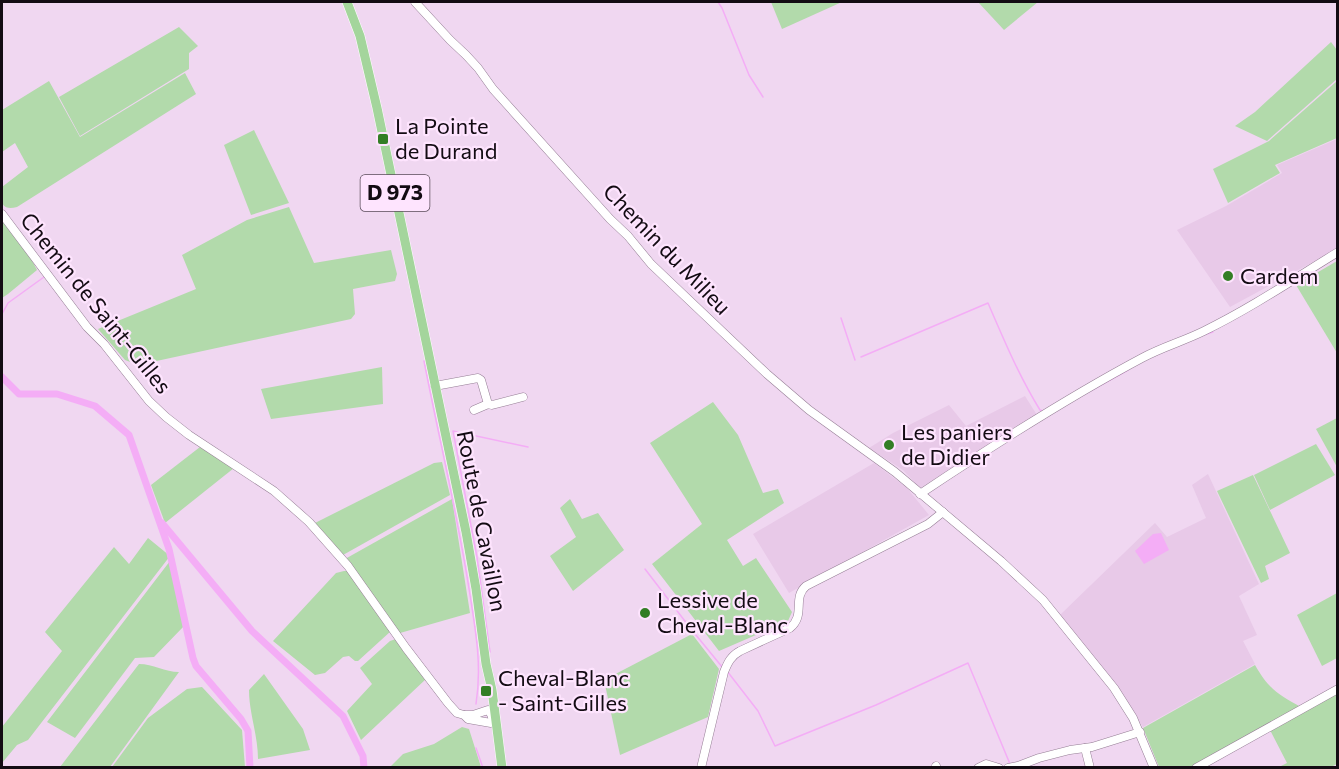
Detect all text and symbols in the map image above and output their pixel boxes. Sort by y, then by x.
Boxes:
place label: La Pointe de Durand [395,112,497,164]
marker: La Pointe de Durand [376,132,390,146]
road number: D 973 [360,175,430,211]
street label: Chemin du Milieu [598,177,737,320]
street label: Chemin de Saint-Gilles [15,207,178,399]
place label: Cardem [1240,262,1319,289]
marker: Cardem [1221,269,1235,283]
place label: Les paniers de Didier [901,418,1012,470]
street label: Route de Cavaillon [452,428,513,614]
marker: Les paniers de Didier [882,438,896,452]
place label: Lessive de Cheval-Blanc [657,586,788,638]
marker: Lessive de Cheval-Blanc [638,606,652,620]
place label: Cheval-Blanc - Saint-Gilles [498,664,629,716]
marker: Cheval-Blanc - Saint-Gilles [479,684,493,698]

